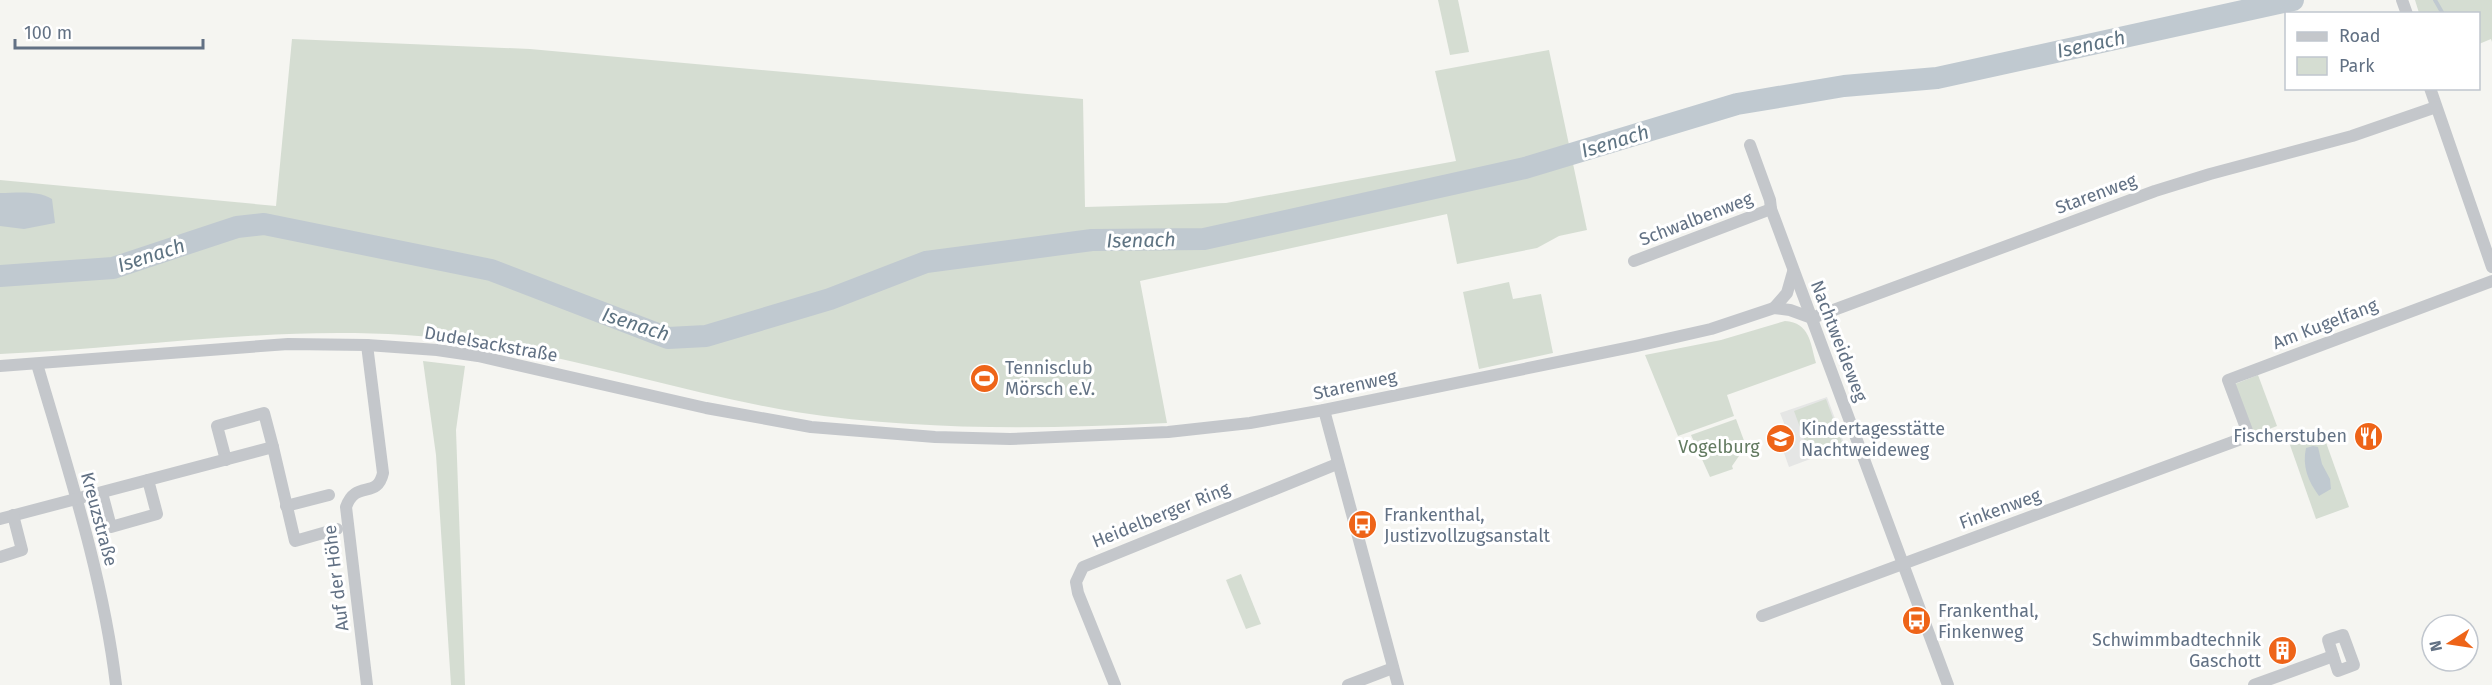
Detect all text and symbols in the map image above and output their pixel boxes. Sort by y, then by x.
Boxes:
scale bar [15,12,202,50]
legend [2285,12,2480,90]
text: 100 m [24,22,72,44]
water label: Isenach [2055,25,2127,63]
text: Road [2339,25,2381,47]
text: Park [2339,55,2375,77]
water label: Isenach [1578,119,1652,163]
street label: Starenweg [2052,169,2140,219]
street label: Schwalbenweg [1636,187,1756,251]
water label: Isenach [1106,227,1176,253]
water label: Isenach [114,233,188,277]
street label: Nachtweideweg [1806,277,1872,405]
street label: Am Kugelfang [2269,294,2381,354]
water label: Isenach [599,302,673,346]
street label: Dudelsackstraße [423,321,559,367]
place label: Tennisclub Mörsch e.V. [1005,357,1095,400]
sports icon: Tennisclub Mörsch e.V. [968,362,1000,394]
street label: Starenweg [1311,365,1399,405]
place label: Kindertagesstätte Nachtweideweg [1801,418,1945,461]
restaurant icon: Fischerstuben [2352,420,2384,452]
school or university icon: Kindertagesstätte Nachtweideweg [1764,423,1796,455]
place label: Fischerstuben [2233,425,2347,447]
park label: Vogelburg [1678,436,1760,458]
street label: Kreuzstraße [76,470,122,568]
street label: Heidelberger Ring [1089,477,1234,553]
street label: Finkenweg [1956,484,2044,534]
place label: Frankenthal, Justizvollzugsanstalt [1384,504,1550,547]
bus stop icon: Frankenthal, Justizvollzugsanstalt [1347,509,1379,541]
street label: Auf der Höhe [319,524,353,632]
place label: Frankenthal, Finkenweg [1938,600,2039,643]
bus stop icon: Frankenthal, Finkenweg [1901,605,1933,637]
north arrow [2420,613,2480,673]
place label: Schwimmbadtechnik Gaschott [2092,629,2262,672]
building icon: Schwimmbadtechnik Gaschott [2266,634,2298,666]
text: N [2425,639,2446,653]

